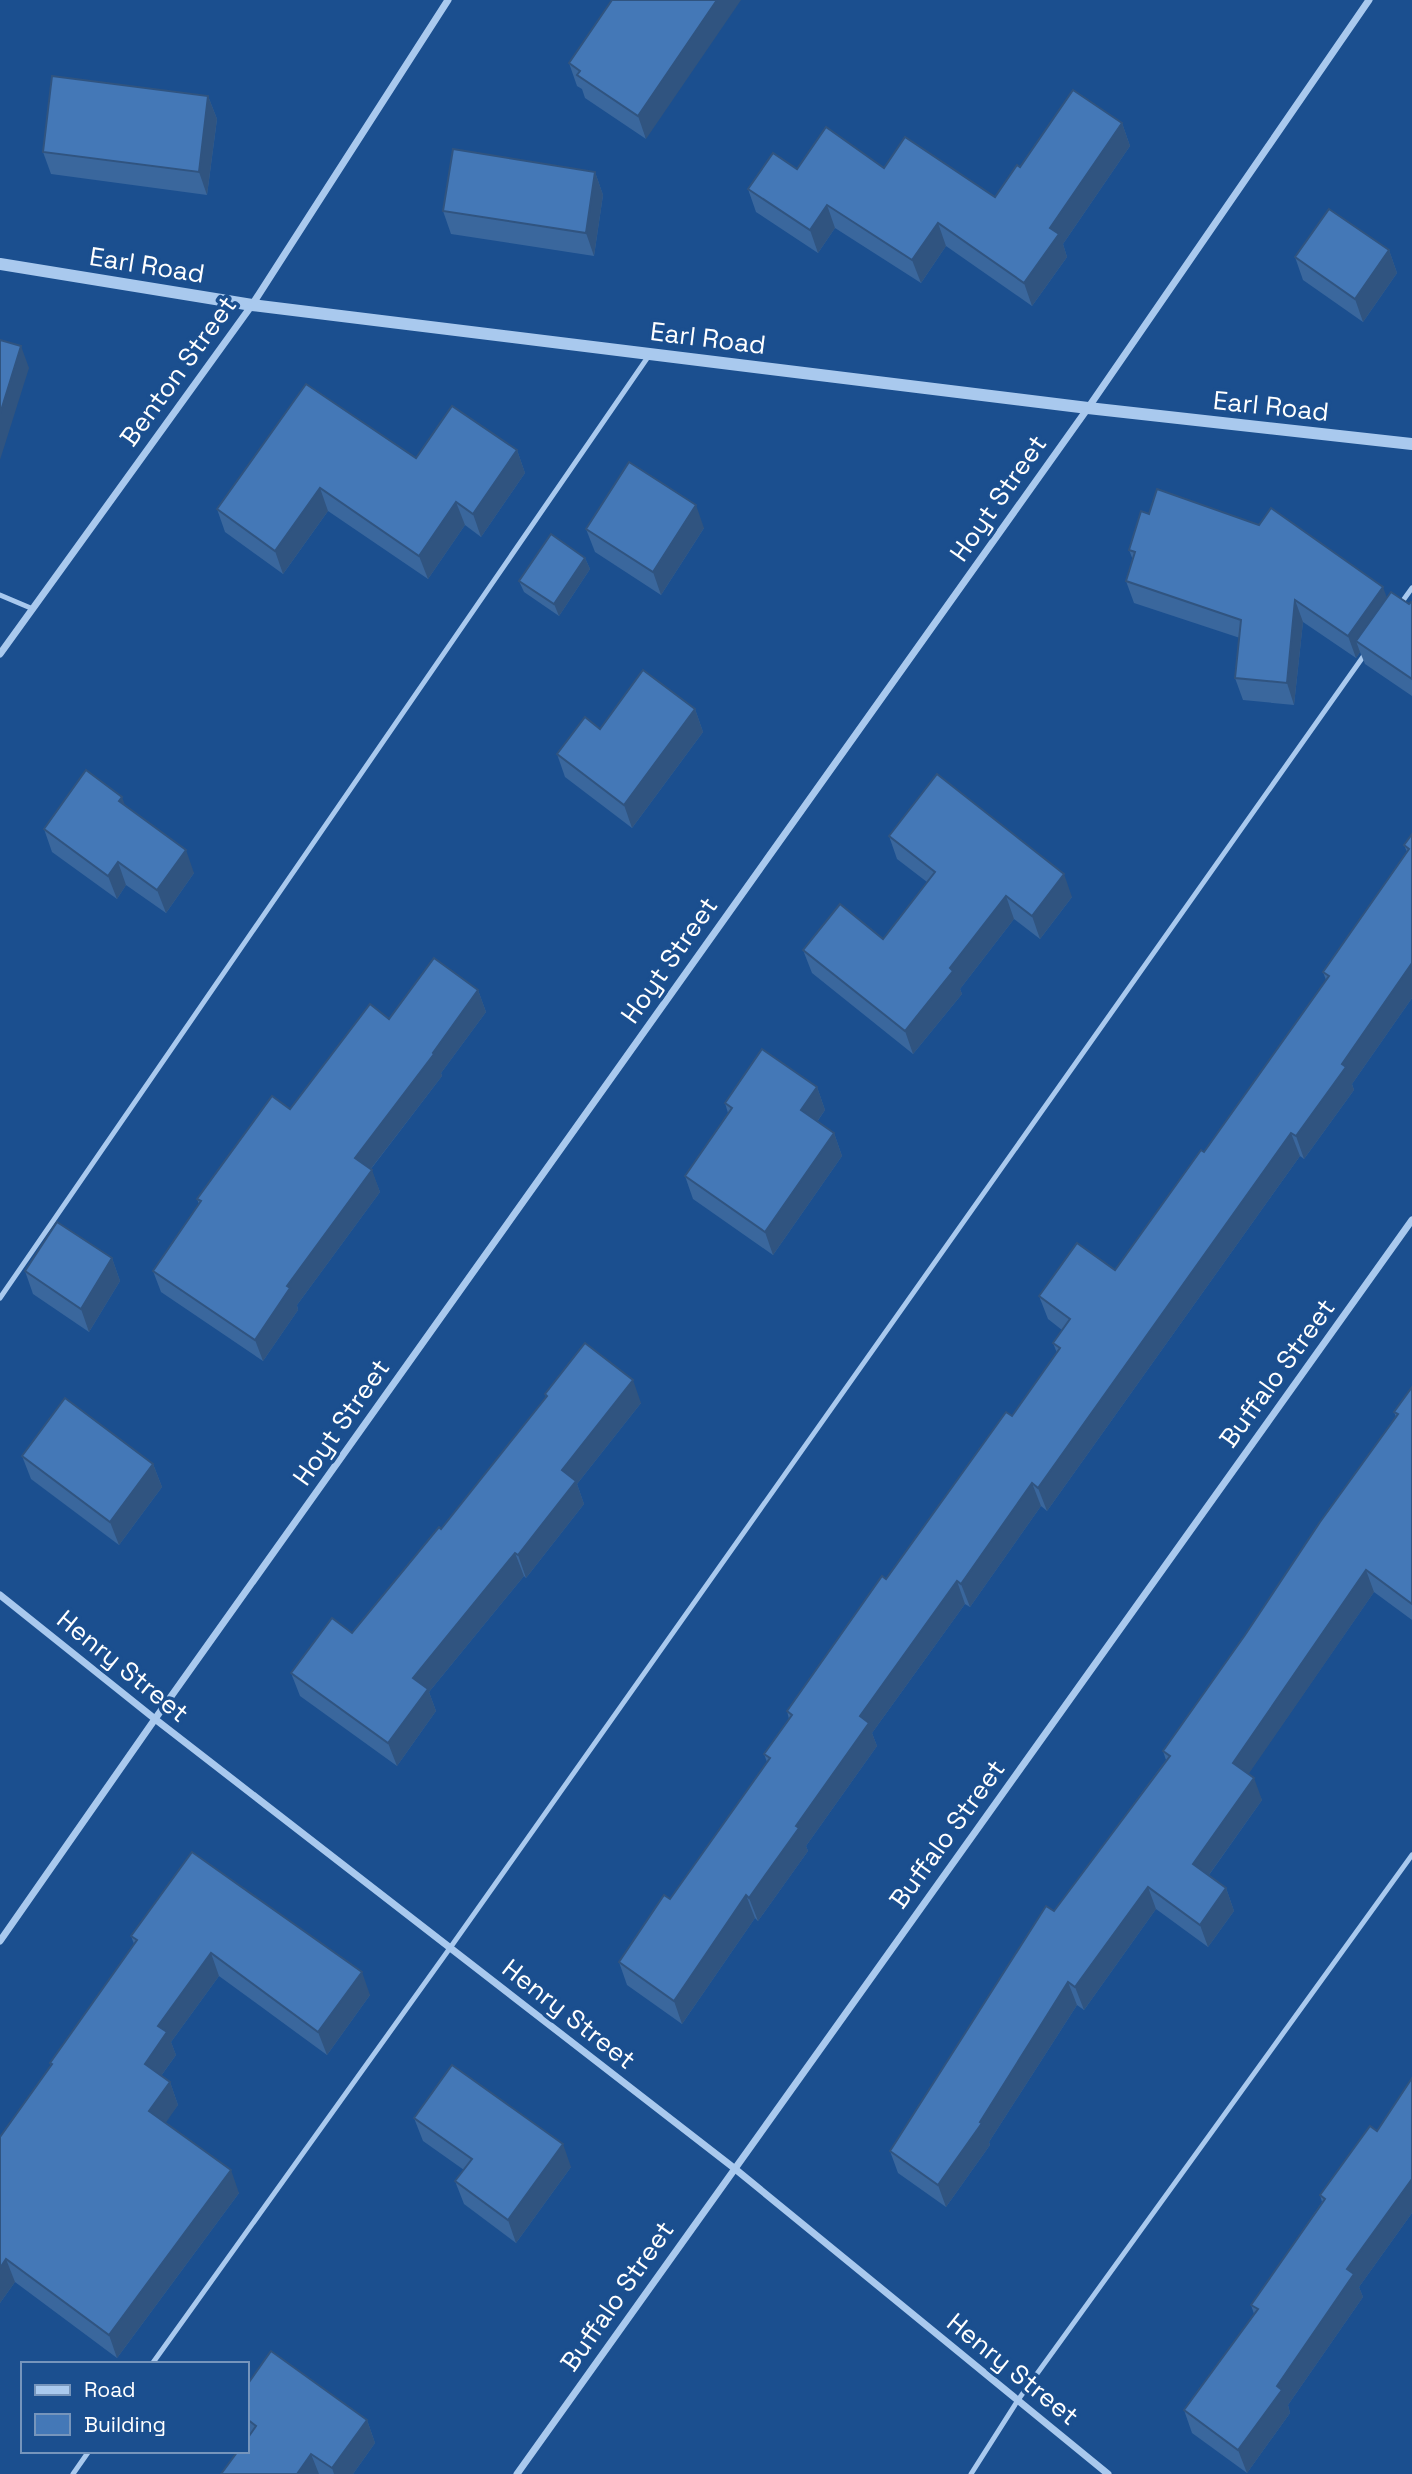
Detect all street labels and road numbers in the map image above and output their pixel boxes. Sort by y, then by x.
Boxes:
street label: Earl Road [87,239,207,291]
street label: Benton Street [112,289,244,453]
street label: Earl Road [648,314,768,362]
street label: Earl Road [1211,383,1331,429]
street label: Hoyt Street [942,428,1054,568]
street label: Hoyt Street [613,890,725,1030]
street label: Buffalo Street [1211,1292,1343,1454]
street label: Hoyt Street [285,1352,397,1492]
street label: Henry Street [50,1602,196,1730]
street label: Buffalo Street [881,1753,1013,1915]
street label: Henry Street [495,1951,643,2077]
street label: Buffalo Street [553,2214,681,2378]
street label: Henry Street [940,2305,1086,2433]

